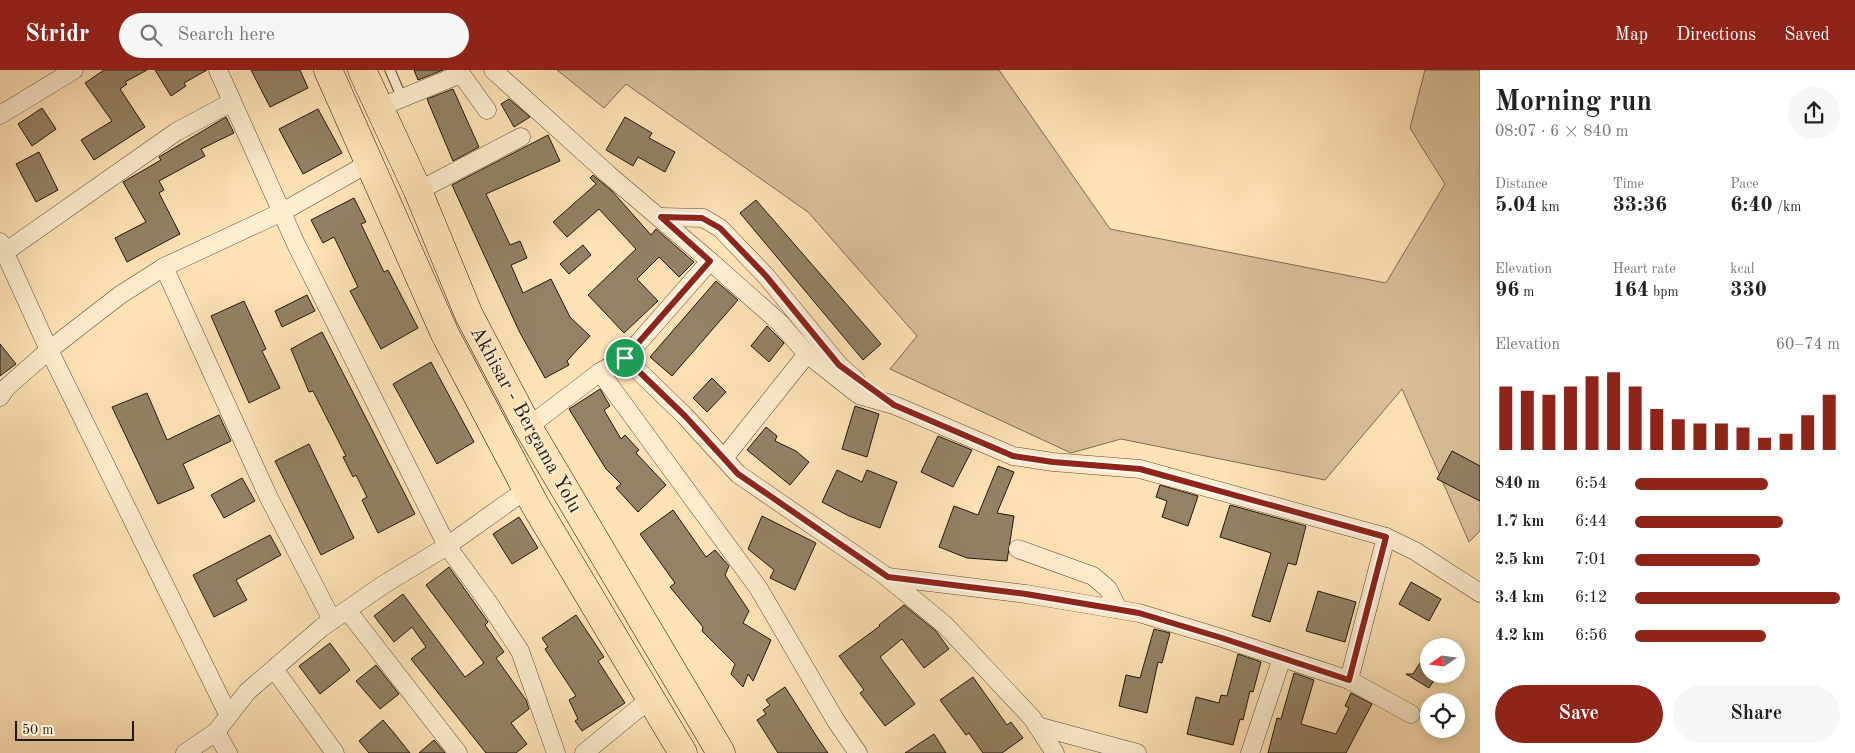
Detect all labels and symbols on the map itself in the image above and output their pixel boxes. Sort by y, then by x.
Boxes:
street label: Akhisar - Bergama Yolu [466,323,585,517]
pin [604,337,646,379]
north arrow [1420,638,1465,682]
scale bar [15,718,134,741]

